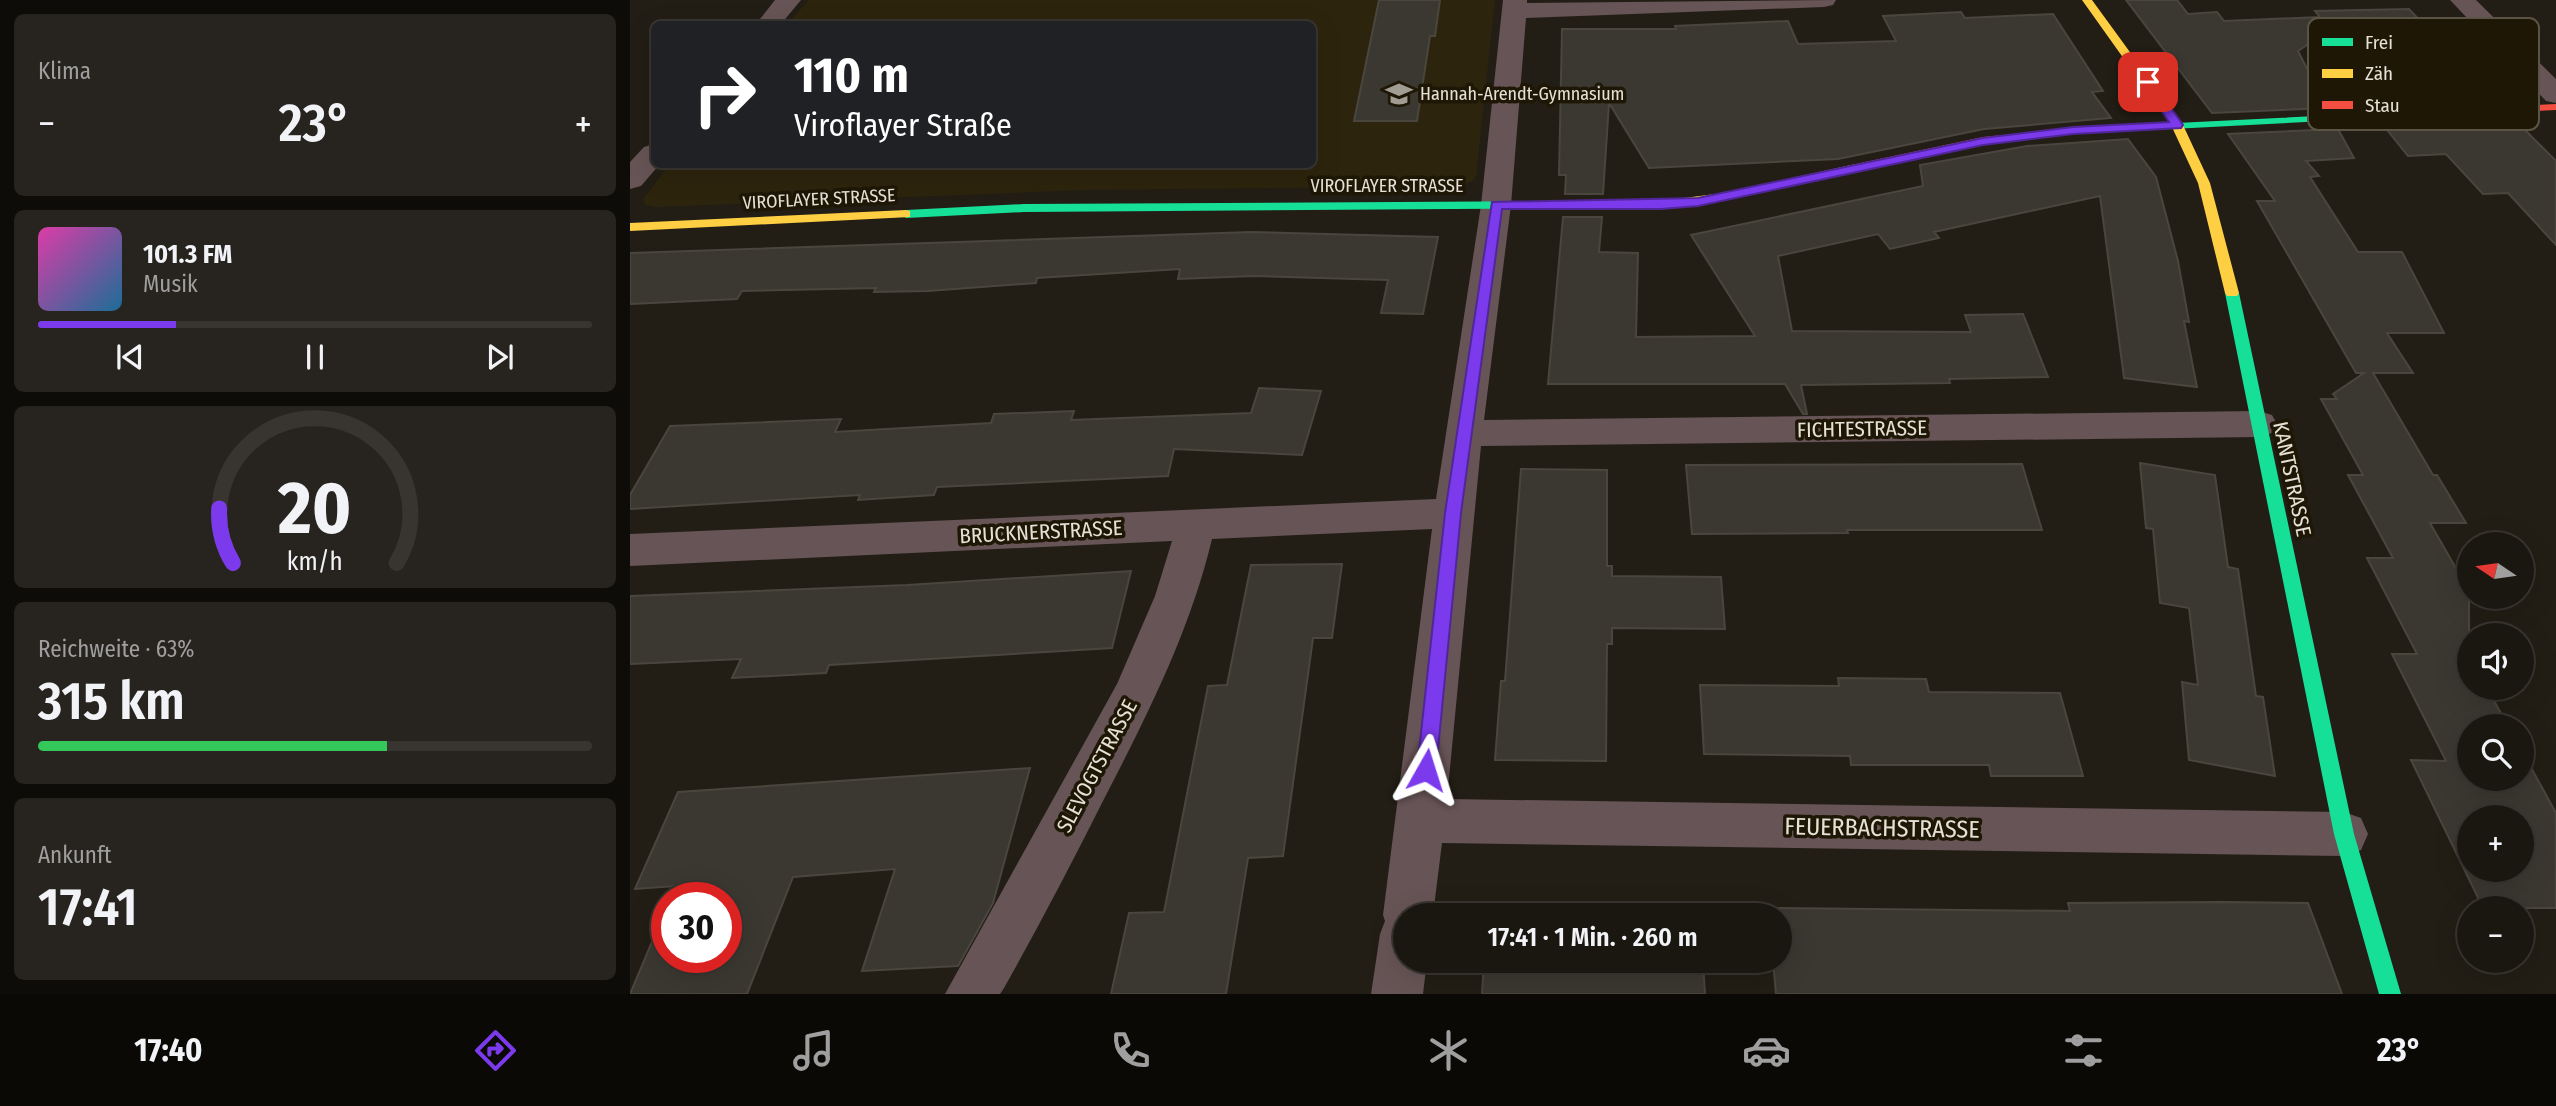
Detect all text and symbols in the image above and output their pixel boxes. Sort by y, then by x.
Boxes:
legend [2308,18,2539,130]
text: Frei [2365,31,2393,54]
text: 110 m [794,46,909,105]
icon: right [679,49,770,140]
pin [2118,52,2178,112]
text: Klima [38,57,91,85]
text: Zäh [2365,62,2393,85]
icon: arrive [2129,63,2167,101]
school or university icon: Hannah-Arendt-Gymnasium [1384,79,1414,109]
place label: Hannah-Arendt-Gymnasium [1420,83,1624,105]
text: 23° [279,92,351,155]
text: Stau [2365,94,2400,117]
text: − [38,101,55,147]
text: + [575,101,592,147]
text: Viroflayer Straße [794,106,1012,144]
street label: VIROFLAYER STRASSE [1311,175,1463,197]
street label: VIROFLAYER STRASSE [742,184,896,214]
text: 101.3 FM [143,239,232,270]
text: Musik [143,270,198,298]
icon: previous [111,338,149,376]
icon: pause [296,338,334,376]
icon: next [481,338,519,376]
street label: FICHTESTRASSE [1797,415,1927,443]
street label: KANTSTRASSE [2267,419,2317,539]
text: 20 [277,465,352,552]
street label: BRUCKNERSTRASSE [959,515,1123,549]
north arrow [2457,532,2534,609]
map controls [2457,532,2534,973]
text: km/h [287,547,343,577]
button: sound [2457,623,2534,700]
text: Reichweite · 63% [38,635,195,663]
text: 315 km [38,670,185,733]
street label: SLEVOGTSTRASSE [1051,695,1143,837]
button: search [2457,714,2534,791]
position arrow [1389,733,1463,807]
button: + [2457,805,2534,882]
street label: FEUERBACHSTRASSE [1784,812,1980,844]
text: Ankunft [38,841,112,869]
text: 17:41 [38,876,138,939]
speed limit sign: 30 [651,882,742,973]
button: − [2457,896,2534,973]
text: 17:41 · 1 Min. · 260 m [1487,922,1698,953]
icon: directions [471,1026,520,1075]
icon: music [789,1026,838,1075]
icon: phone [1106,1026,1155,1075]
icon: climate [1424,1026,1473,1075]
icon: car [1742,1026,1791,1075]
icon: filters [2059,1026,2108,1075]
text: 17:40 [134,1031,203,1069]
text: 23° [2377,1031,2422,1069]

